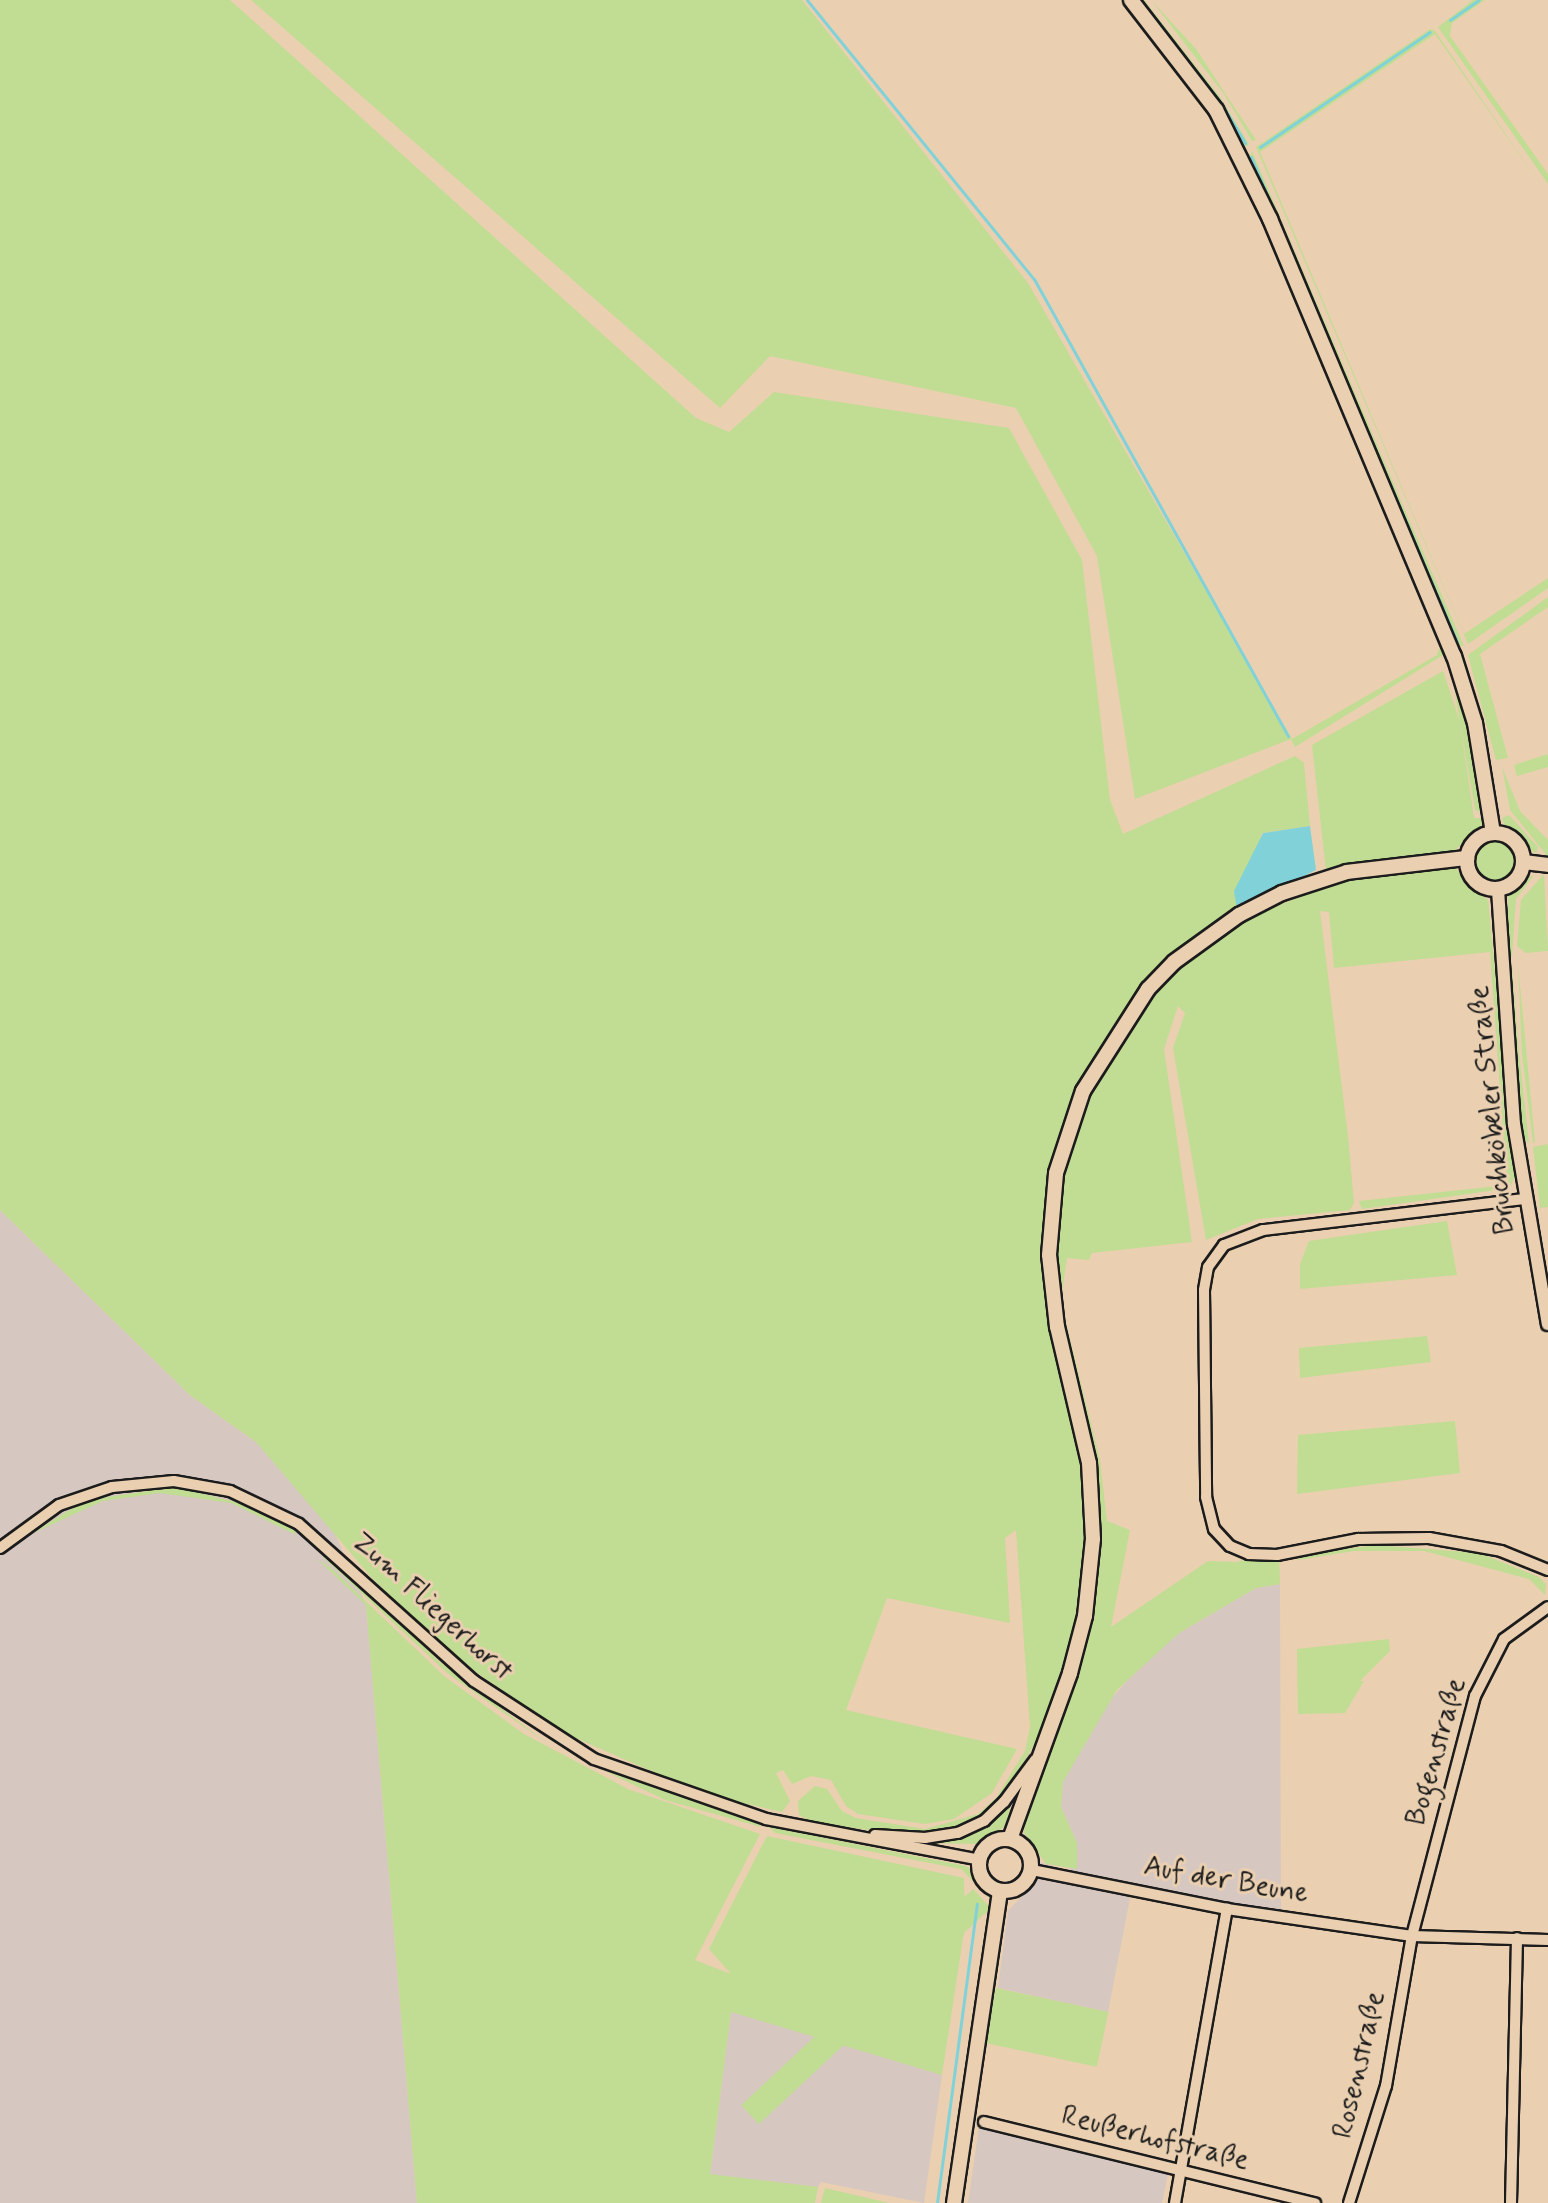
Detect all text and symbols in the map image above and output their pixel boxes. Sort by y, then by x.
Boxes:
street label: Bruchköbeler Straße [1463,986,1523,1234]
street label: Zum Fliegerhorst [344,1526,520,1688]
street label: Bogenstraße [1400,1674,1474,1830]
street label: Auf der Beune [1142,1850,1310,1912]
street label: Rosenstraße [1327,1988,1393,2142]
street label: Reußerhofstraße [1058,2099,1252,2179]

